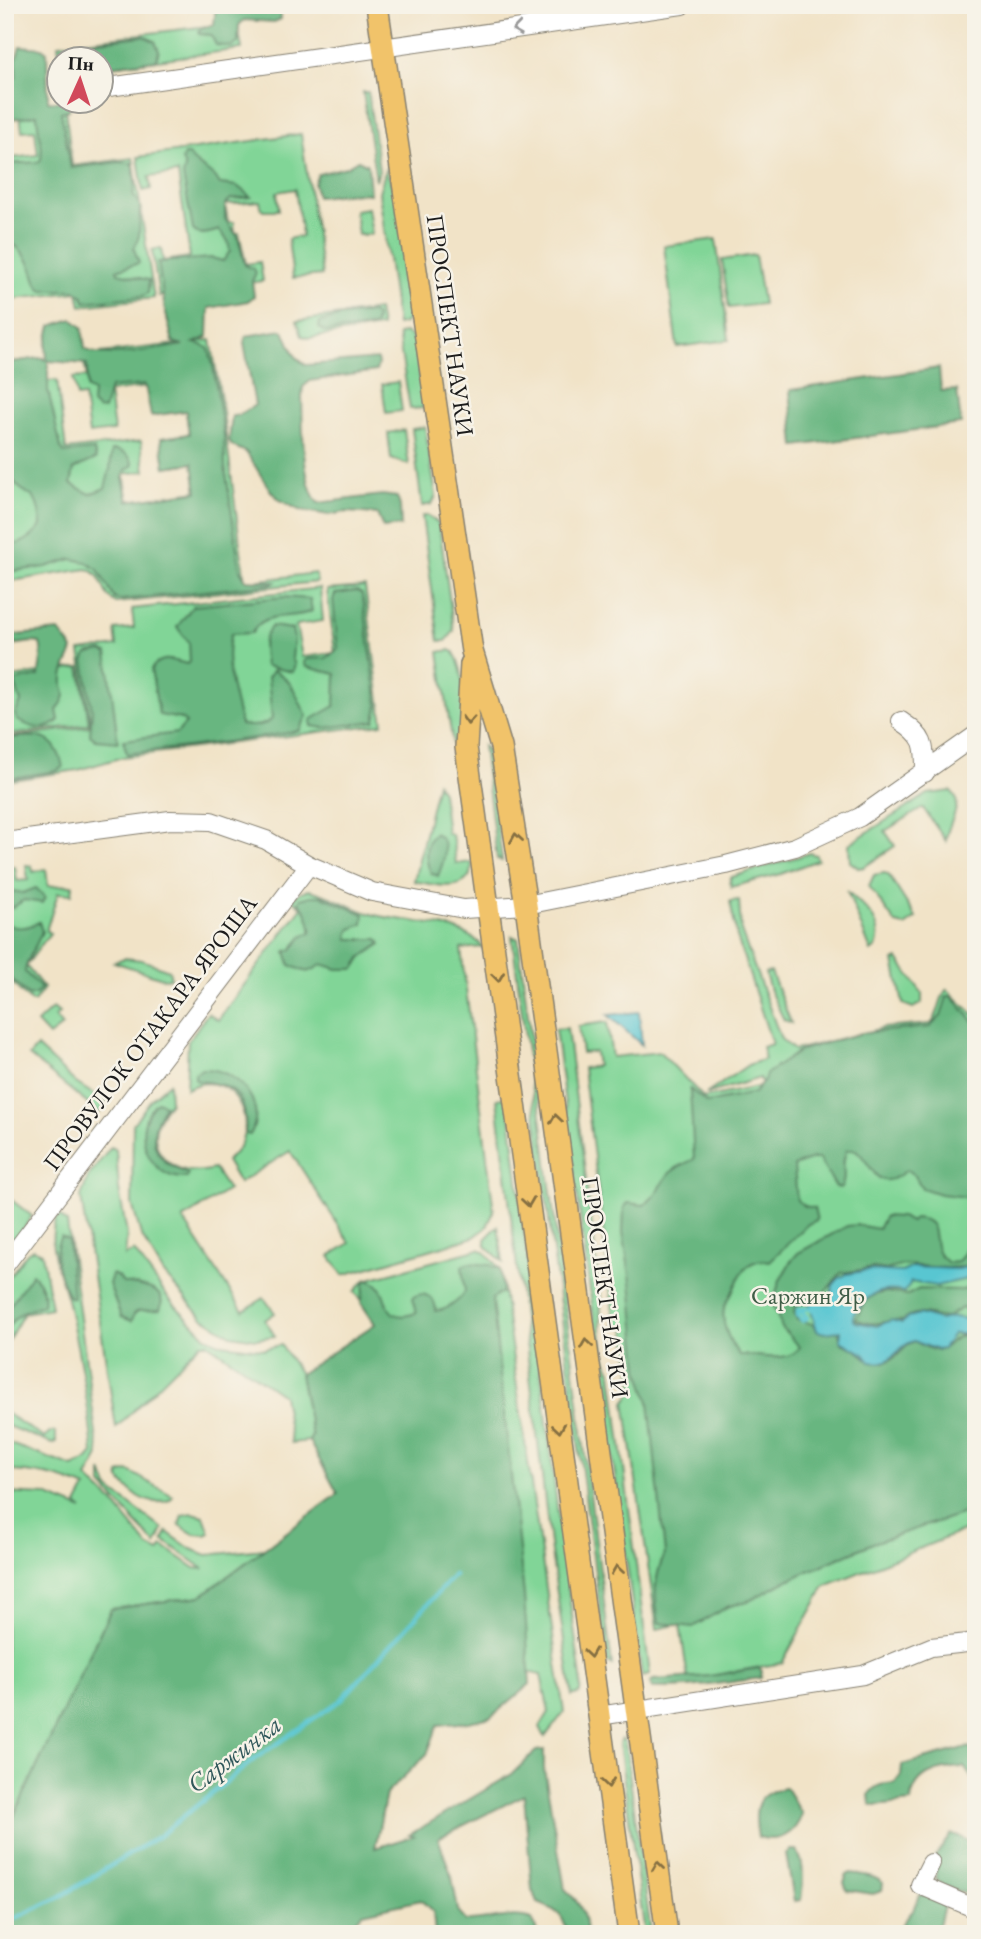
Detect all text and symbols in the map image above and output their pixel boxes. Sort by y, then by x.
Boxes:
one-way arrow [511,21,523,36]
north arrow [46,46,116,116]
text: Пн [67,50,95,77]
street label: ПРОСПЕКТ НАУКИ [420,212,481,438]
one-way arrow [460,714,475,725]
one-way arrow [509,832,524,844]
street label: ПРОВУЛОК ОТАКАРА ЯРОША [36,888,264,1177]
one-way arrow [490,971,505,983]
one-way arrow [548,1113,563,1125]
street label: ПРОСПЕКТ НАУКИ [575,1174,636,1400]
one-way arrow [520,1196,535,1208]
park label: Саржин Яр [751,1280,865,1311]
one-way arrow [579,1339,594,1350]
one-way arrow [552,1422,567,1434]
one-way arrow [610,1564,625,1576]
one-way arrow [583,1647,598,1659]
water label: Саржинка [180,1707,288,1801]
one-way arrow [601,1777,616,1789]
one-way arrow [650,1860,665,1872]

